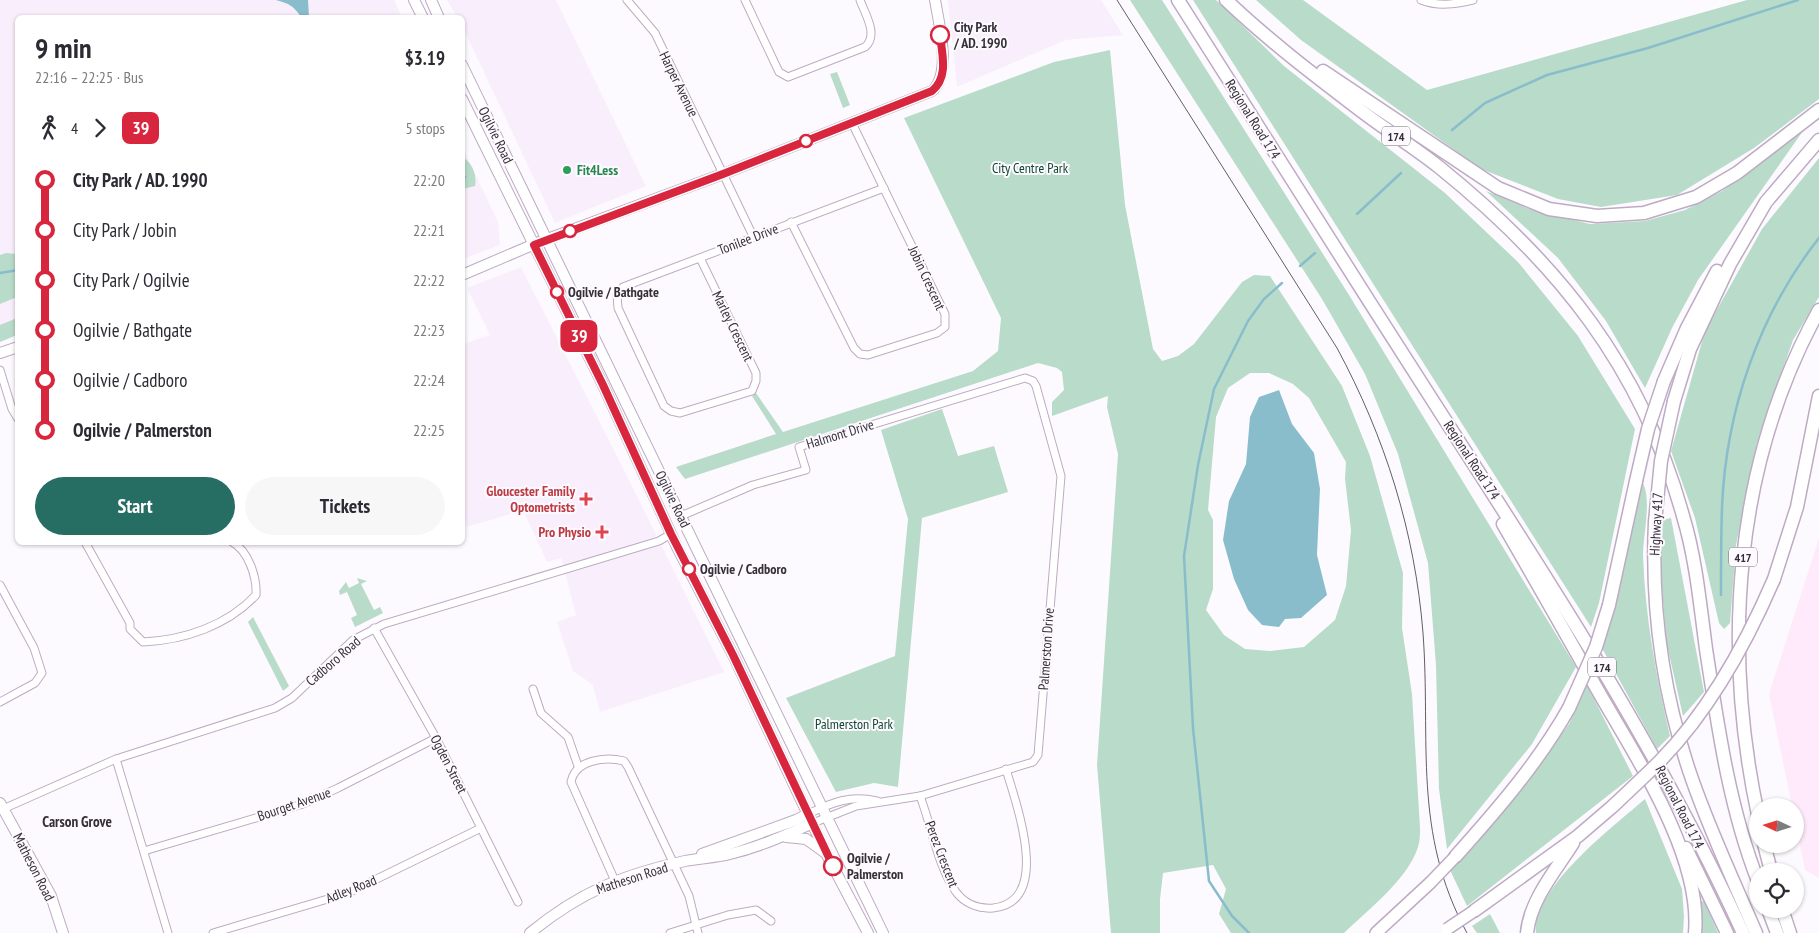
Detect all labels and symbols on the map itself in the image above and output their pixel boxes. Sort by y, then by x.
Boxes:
place label: City Park / AD. 1990 [953,18,1007,52]
marker: City Park / AD. 1990 [930,25,950,45]
street label: Harper Avenue [655,48,703,120]
street label: Regional Road 174 [1221,76,1285,163]
street label: Ogilvie Road [475,104,517,166]
road number: 174 [1382,126,1410,146]
unlabelled marker [799,134,813,148]
park label: City Centre Park [992,159,1069,177]
place label: Fit4Less [577,161,618,179]
marker: Fit4Less [561,164,573,176]
street label: Tonilee Drive [715,219,781,259]
unlabelled marker [563,224,577,238]
street label: Jobin Crescent [904,242,950,313]
place label: Ogilvie / Bathgate [568,283,659,301]
marker: Ogilvie / Bathgate [550,285,564,299]
street label: Marley Crescent [708,288,758,364]
line badge: 39 [556,320,602,352]
street label: Halmont Drive [804,415,876,453]
street label: Regional Road 174 [1440,417,1505,504]
street label: Ogilvie Road [652,468,694,530]
place label: Gloucester Family Optometrists [486,482,575,516]
marker: Gloucester Family Optometrists [579,492,593,506]
street label: Highway 417 [1645,492,1667,556]
place label: Pro Physio [539,523,591,541]
marker: Pro Physio [595,525,609,539]
road number: 417 [1729,548,1757,566]
place label: Ogilvie / Cadboro [700,560,787,578]
marker: Ogilvie / Cadboro [682,562,696,576]
street label: Palmerston Drive [1034,607,1058,691]
street label: Cadboro Road [302,632,364,690]
road number: 174 [1588,658,1616,676]
park label: Palmerston Park [815,715,894,733]
street label: Ogden Street [427,732,472,797]
street label: Regional Road 174 [1651,762,1709,852]
street label: Bourget Avenue [255,783,333,825]
north arrow [1749,798,1804,852]
district label: Carson Grove [42,812,112,831]
street label: Perez Crescent [921,818,963,890]
street label: Matheson Road [9,830,59,904]
place label: Ogilvie / Palmerston [847,849,903,883]
marker: Ogilvie / Palmerston [823,856,843,876]
street label: Matheson Road [594,858,670,898]
street label: Adley Road [323,871,379,907]

